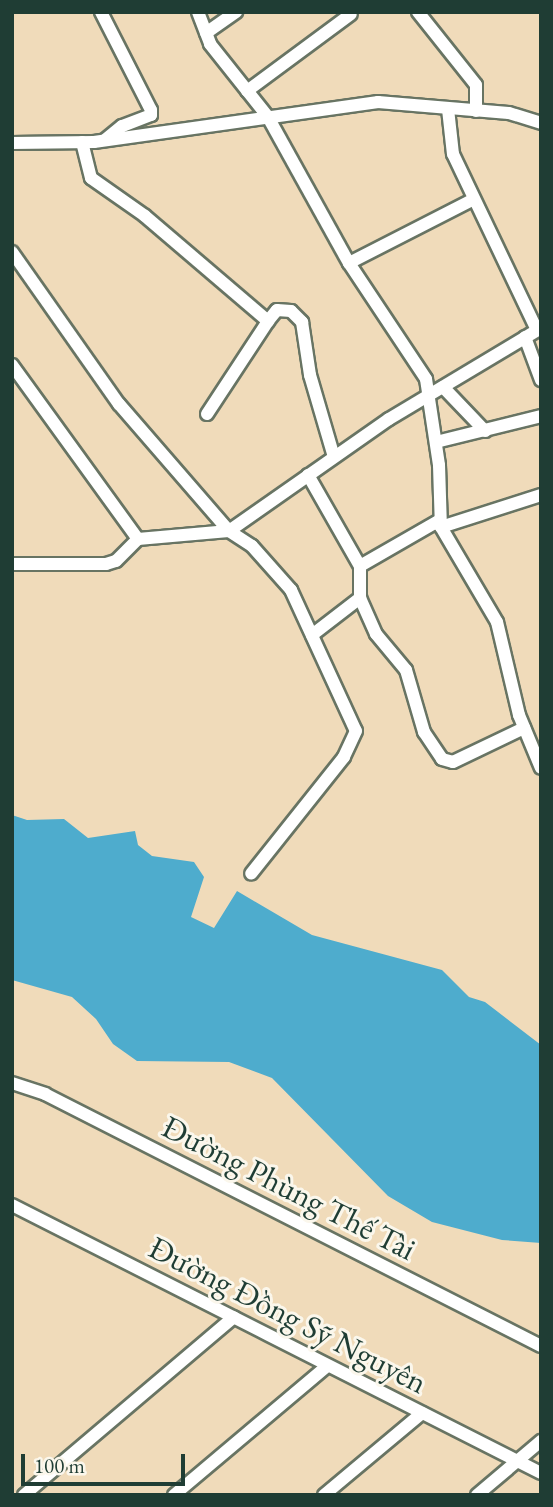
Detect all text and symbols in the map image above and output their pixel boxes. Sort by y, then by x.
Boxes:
street label: Đường Phùng Thế Tài [156,1108,422,1268]
street label: Đường Đồng Sỹ Nguyên [143,1228,433,1402]
scale bar [24,1440,189,1484]
text: 100 m [34,1452,85,1479]

